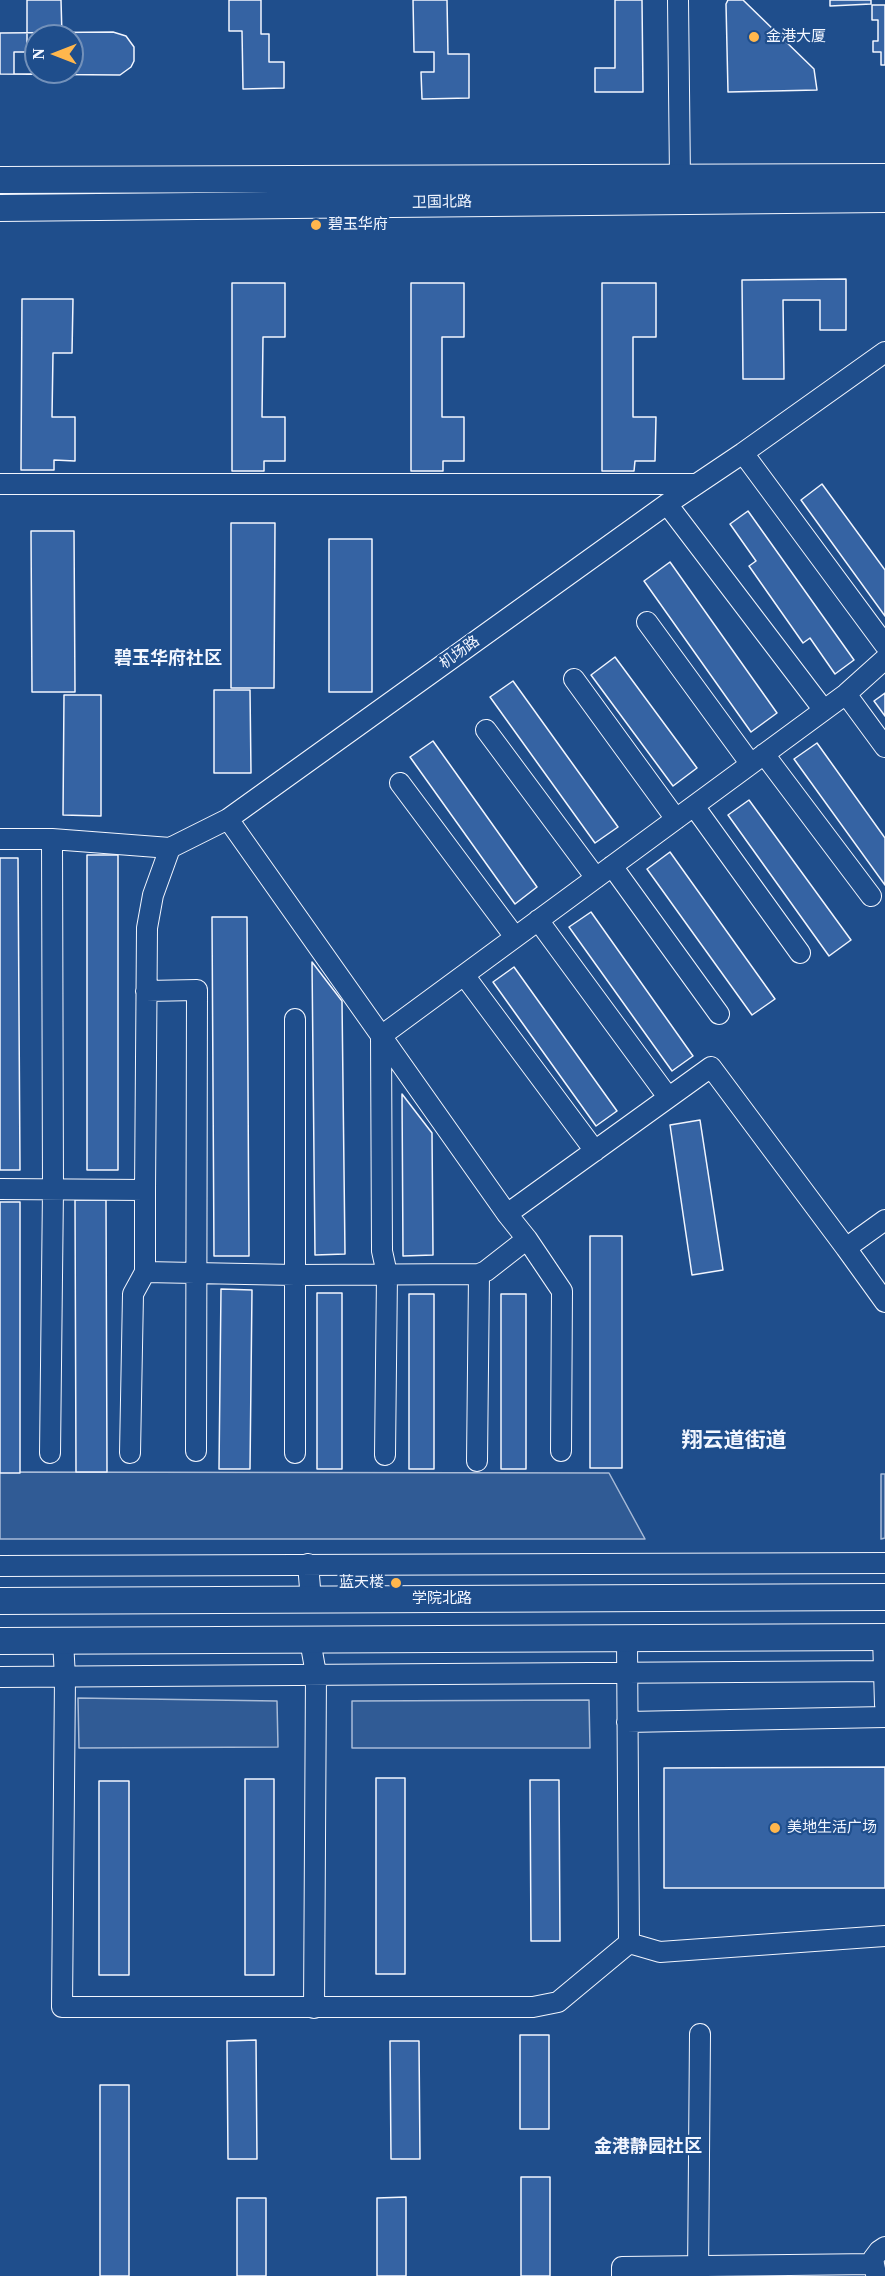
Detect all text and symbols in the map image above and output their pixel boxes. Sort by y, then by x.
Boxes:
north arrow [24,24,84,84]
place label: 金港大厦 [766,28,826,46]
marker: 金港大厦 [747,30,761,44]
text: N [27,48,49,60]
street label: 卫国北路 [412,193,472,213]
place label: 碧玉华府 [328,216,388,234]
marker: 碧玉华府 [309,218,323,232]
street label: 机场路 [437,632,483,674]
district label: 碧玉华府社区 [114,648,222,670]
district label: 翔云道街道 [682,1429,786,1455]
place label: 蓝天楼 [339,1574,384,1592]
marker: 蓝天楼 [389,1576,403,1590]
street label: 学院北路 [412,1590,472,1608]
place label: 美地生活广场 [787,1819,877,1837]
marker: 美地生活广场 [768,1821,782,1835]
district label: 金港静园社区 [594,2136,702,2158]

